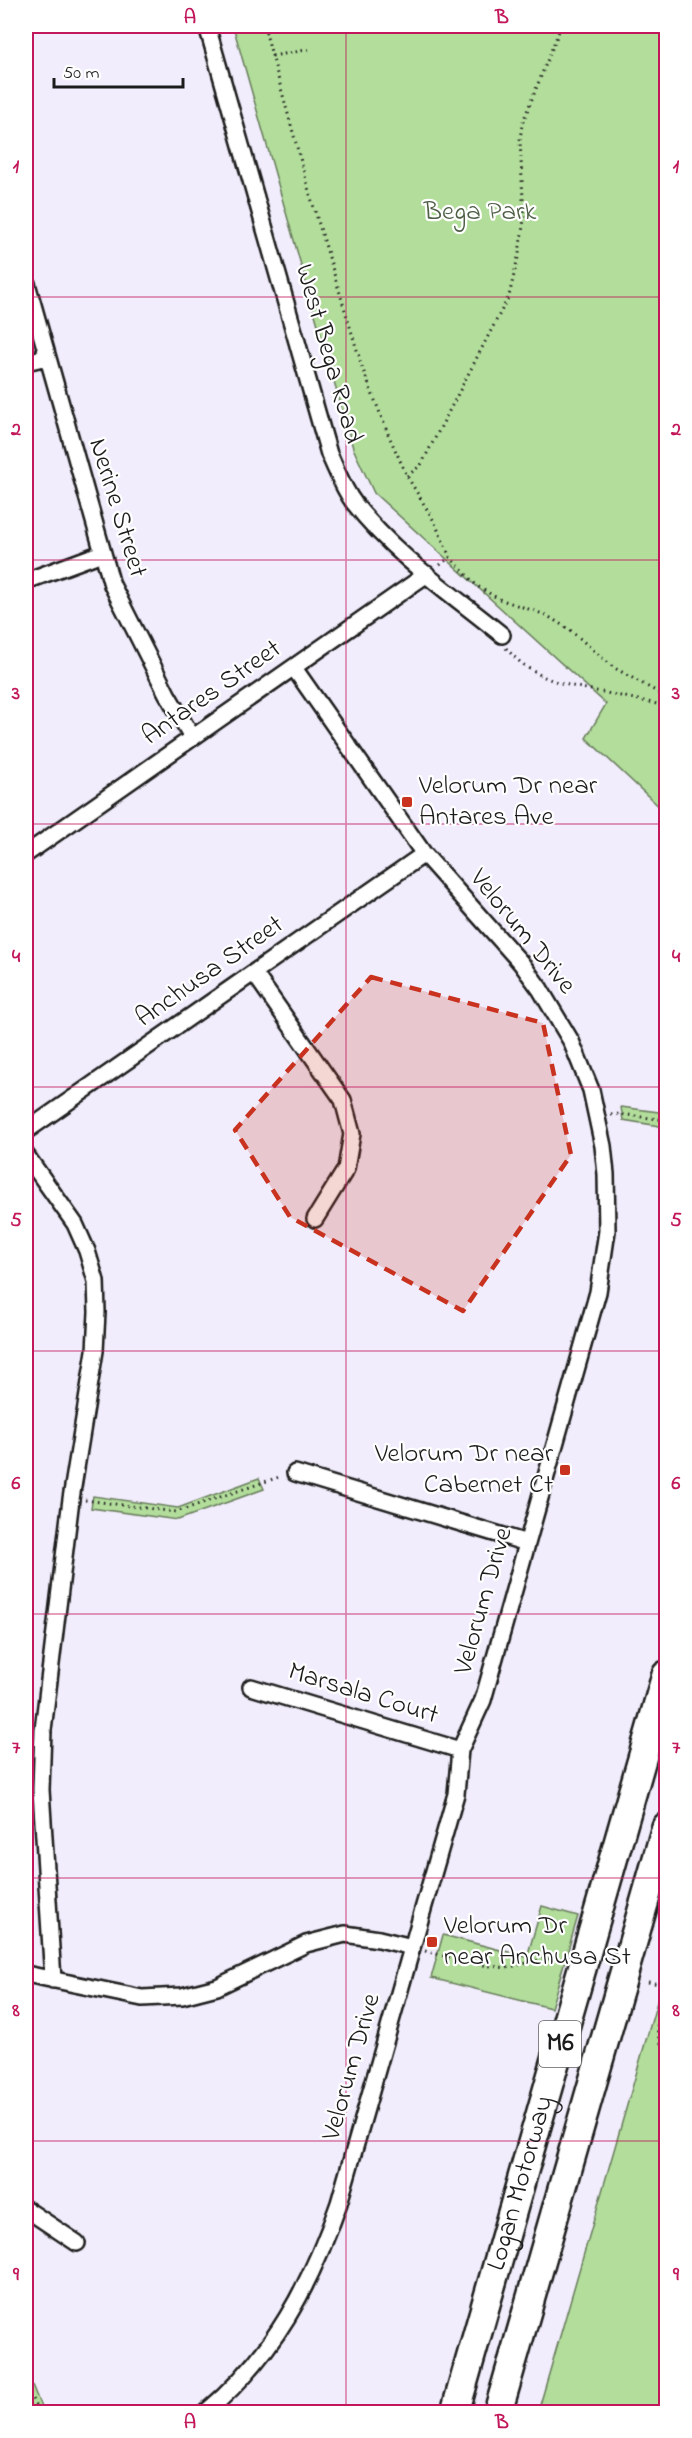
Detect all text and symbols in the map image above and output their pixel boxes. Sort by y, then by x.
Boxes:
text: A [184,4,196,33]
text: B [494,4,509,33]
scale bar [54,51,183,89]
text: 50 m [63,61,100,87]
text: 1 [13,153,20,182]
text: 1 [673,153,680,182]
park label: Bega Park [423,193,536,232]
street label: West Bega Road [284,260,372,448]
text: 2 [10,416,21,445]
text: 2 [670,416,681,445]
street label: Nerine Street [77,434,157,582]
street label: Antares Street [134,630,290,756]
text: 3 [11,680,20,709]
text: 3 [671,680,680,709]
place label: Velorum Dr near Antares Ave [418,767,598,837]
marker: Velorum Dr near Antares Ave [400,795,414,809]
street label: Velorum Drive [459,860,585,1004]
street label: Anchusa Street [128,906,292,1038]
text: 4 [12,943,21,972]
text: 4 [672,943,681,972]
text: 5 [10,1207,22,1236]
text: 5 [670,1207,682,1236]
place label: Velorum Dr near Cabernet Ct [374,1435,554,1505]
marker: Velorum Dr near Cabernet Ct [558,1463,572,1477]
text: 6 [12,1470,21,1499]
text: 6 [672,1470,681,1499]
street label: Velorum Drive [444,1522,524,1680]
street label: Marsala Court [283,1653,443,1735]
text: 7 [12,1734,21,1763]
text: 7 [672,1734,681,1763]
place label: Velorum Dr near Anchusa St [443,1907,631,1977]
marker: Velorum Dr near Anchusa St [425,1935,439,1949]
street label: Velorum Drive [312,1988,392,2146]
text: 8 [11,1997,20,2026]
text: 8 [671,1997,680,2026]
road number: M6 [539,2021,581,2067]
street label: Logan Motorway [477,2091,564,2275]
text: 9 [12,2261,20,2290]
text: 9 [672,2261,680,2290]
text: A [184,2409,196,2438]
text: B [494,2409,509,2438]

